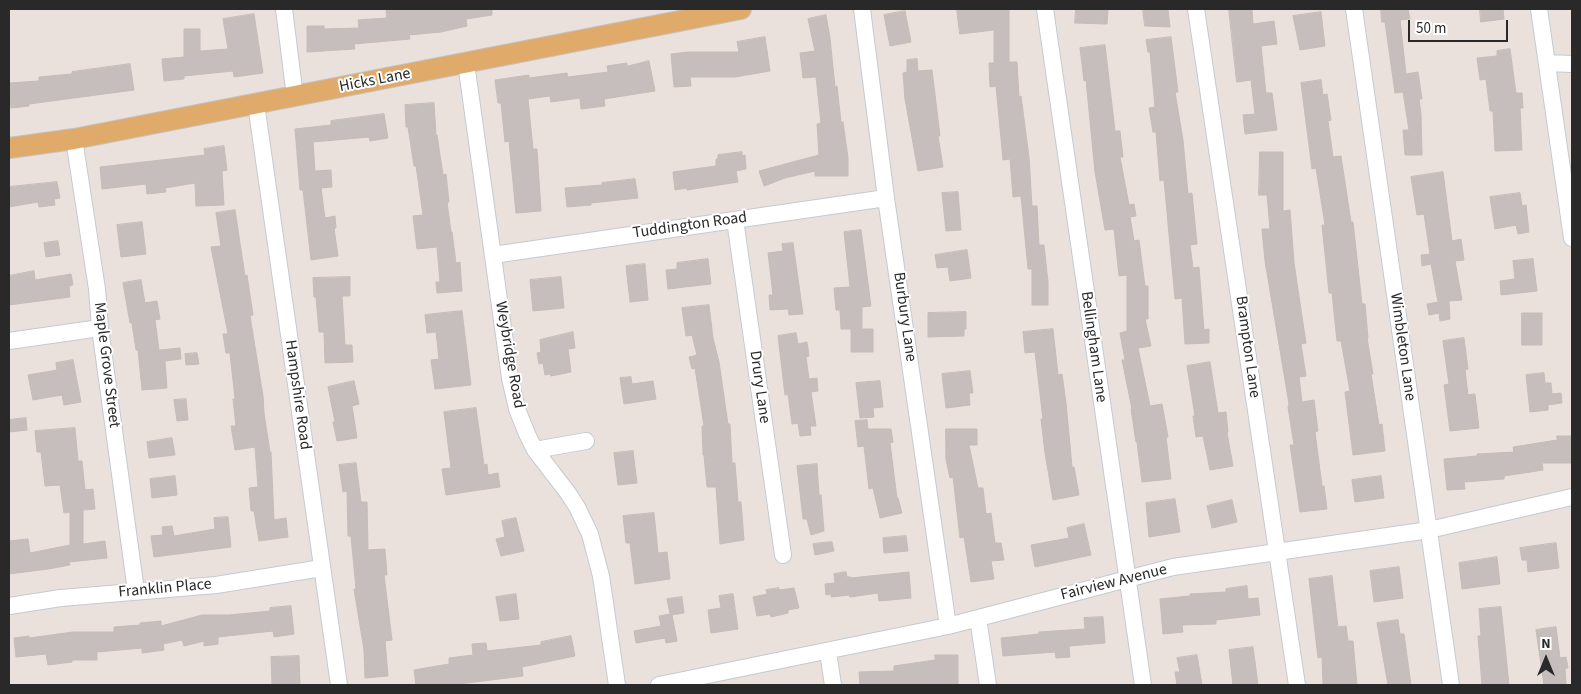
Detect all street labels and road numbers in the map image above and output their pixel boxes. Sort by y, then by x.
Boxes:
street label: Hicks Lane [338,65,412,97]
street label: Tuddington Road [632,208,748,244]
street label: Burbury Lane [888,271,920,363]
street label: Bellingham Lane [1076,290,1110,404]
street label: Wimbleton Lane [1385,292,1419,402]
street label: Brampton Lane [1230,295,1264,399]
street label: Weybridge Road [490,300,528,410]
street label: Maple Grove Street [89,301,123,429]
street label: Hampshire Road [280,339,314,451]
street label: Drury Lane [744,349,774,425]
street label: Fairview Avenue [1059,561,1169,605]
street label: Franklin Place [118,575,212,603]

